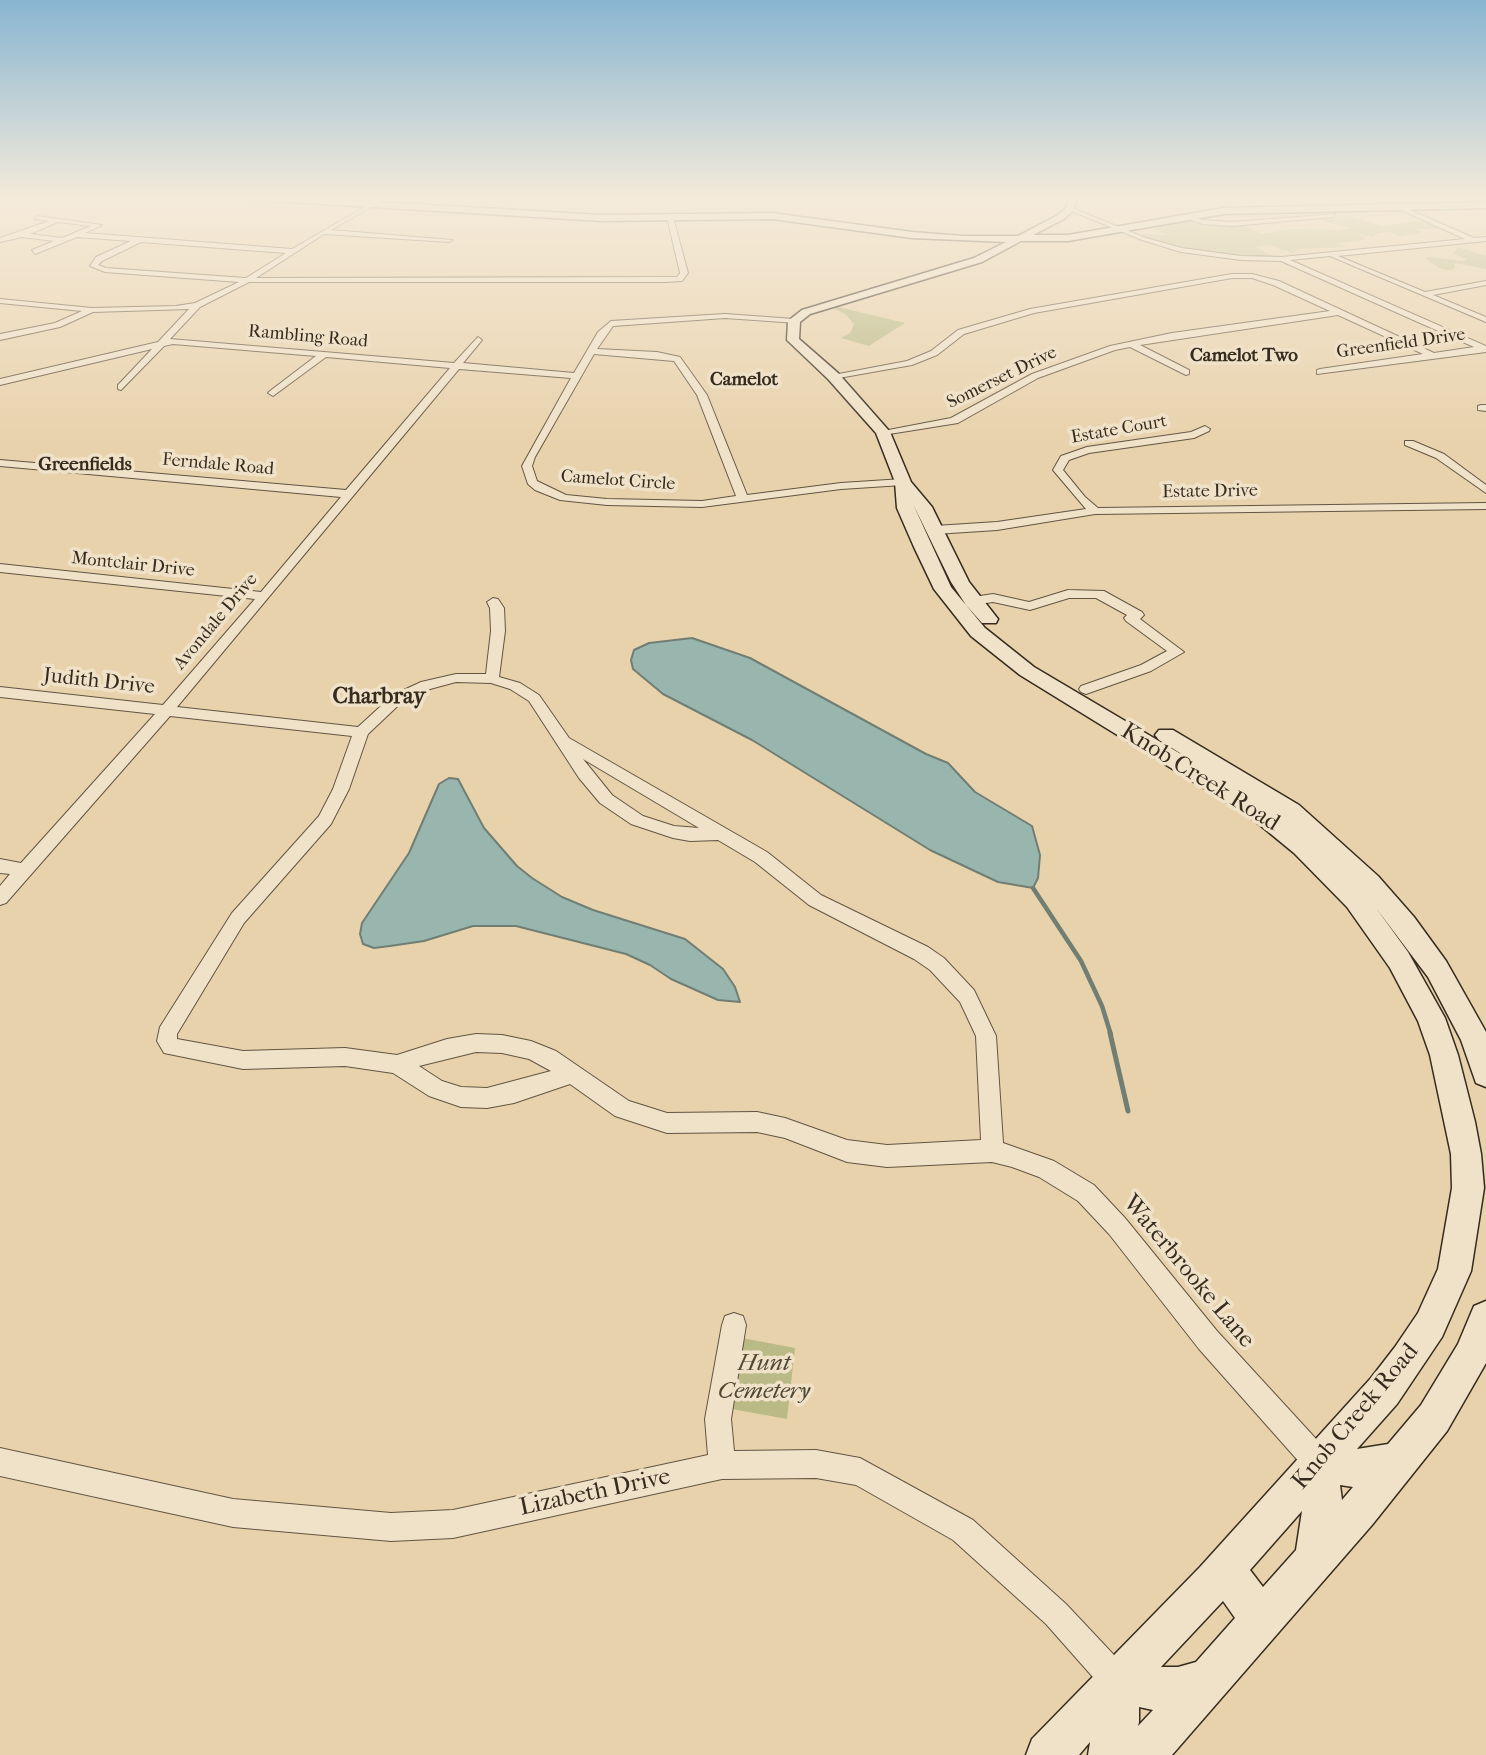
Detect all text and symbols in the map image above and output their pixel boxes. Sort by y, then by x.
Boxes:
street label: Rambling Road [247,321,369,353]
street label: Greenfield Drive [1335,324,1467,364]
street label: Somerset Drive [944,342,1060,414]
district label: Camelot Two [1190,345,1298,367]
district label: Camelot [710,369,778,391]
street label: Estate Court [1069,411,1169,449]
street label: Ferndale Road [161,449,275,481]
district label: Greenfields [38,454,132,476]
street label: Camelot Circle [560,466,676,496]
street label: Estate Drive [1162,480,1258,504]
street label: Montclair Drive [70,548,196,582]
street label: Avondale Drive [169,569,263,675]
street label: Judith Drive [42,664,156,700]
district label: Charbray [332,683,426,711]
street label: Knob Creek Road [1115,718,1285,838]
street label: Waterbrooke Lane [1116,1190,1260,1354]
street label: Knob Creek Road [1287,1338,1425,1496]
park label: Hunt Cemetery [718,1350,810,1406]
street label: Lizabeth Drive [517,1463,673,1523]

